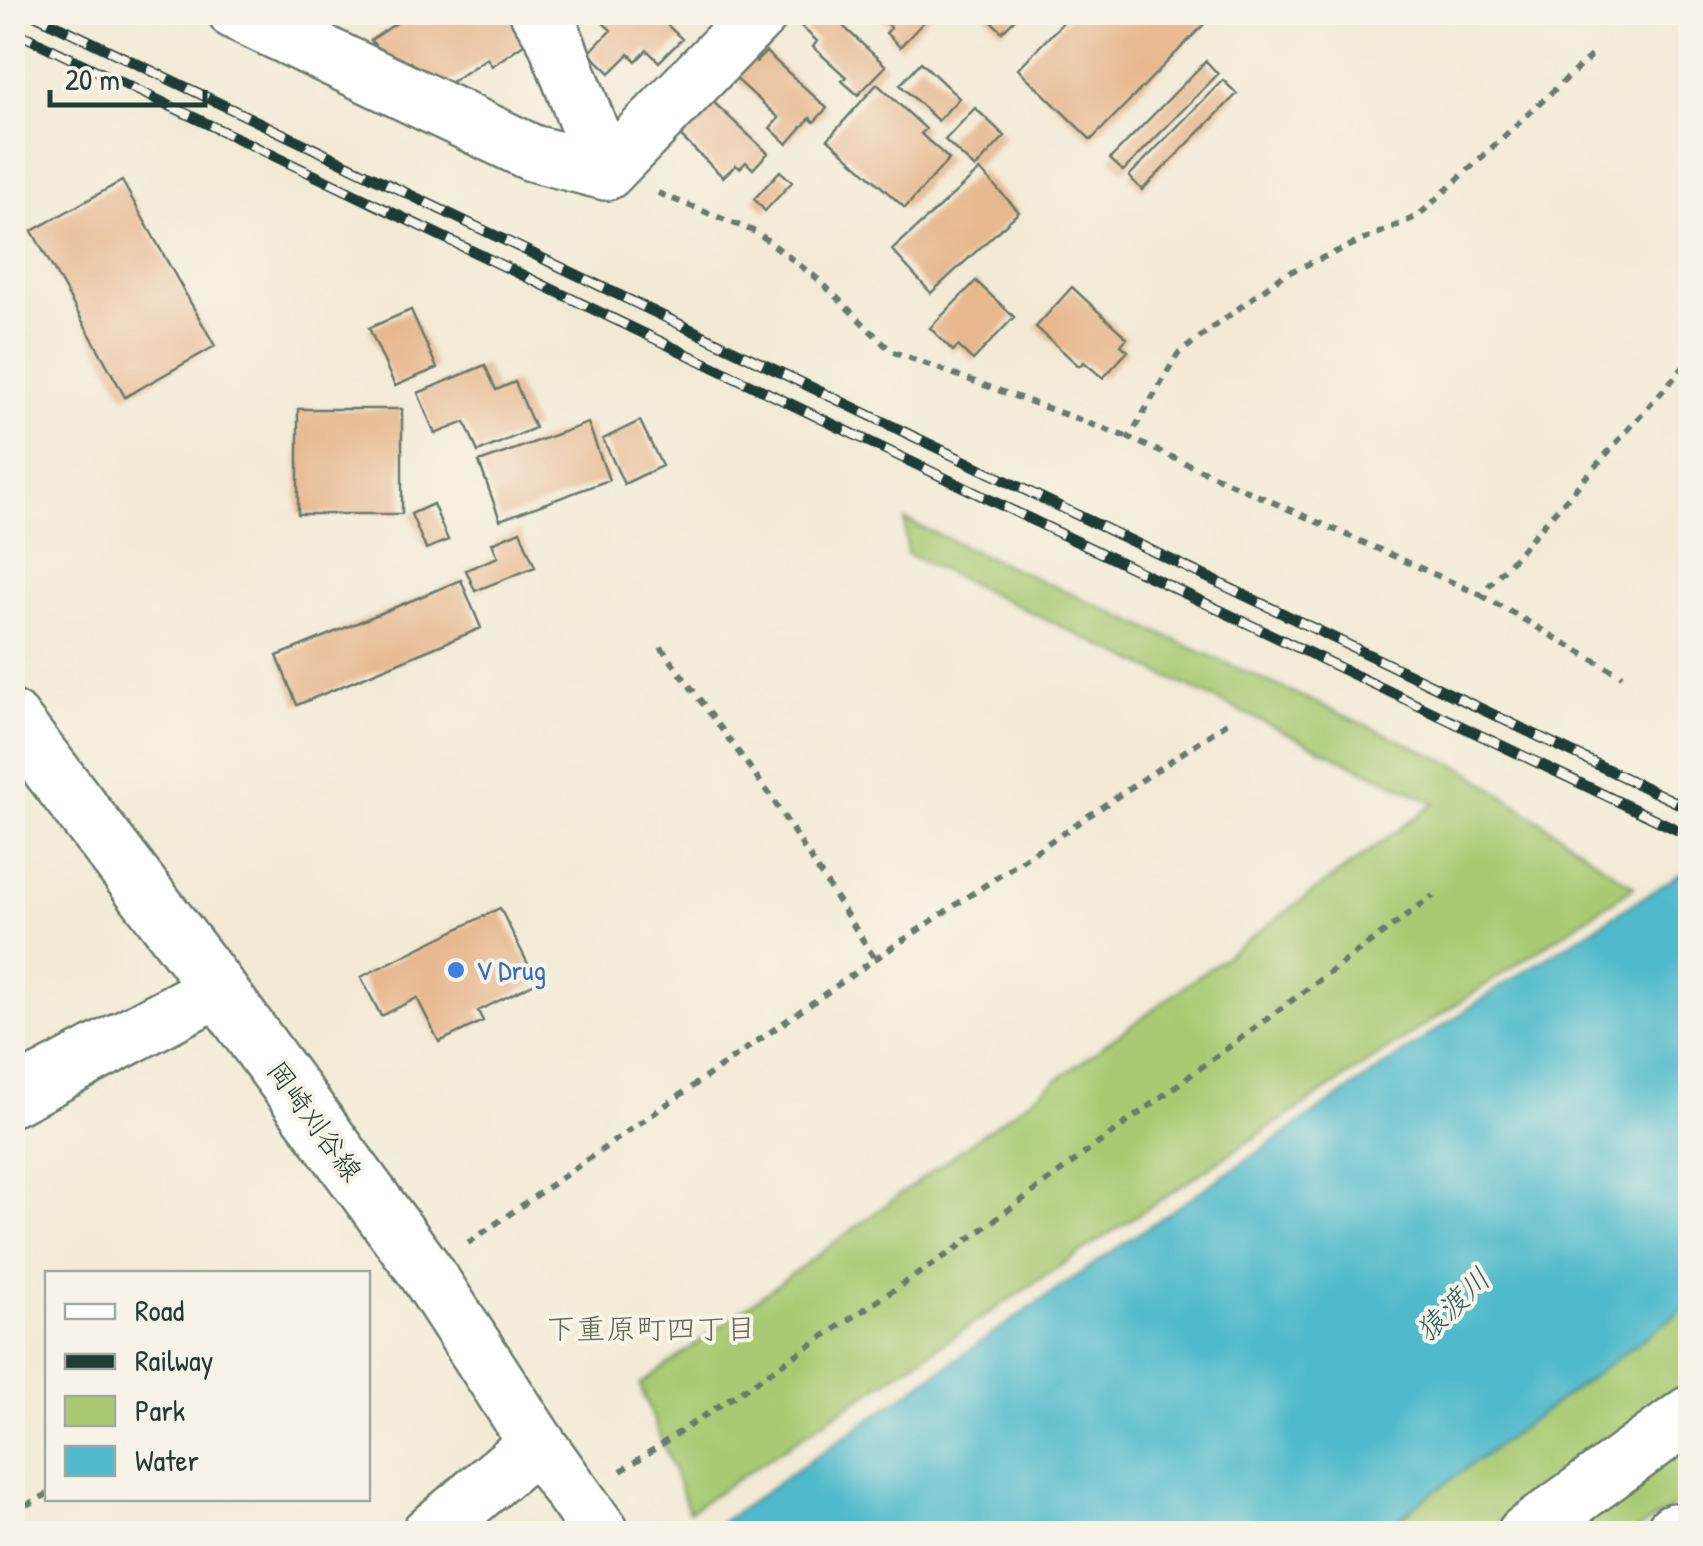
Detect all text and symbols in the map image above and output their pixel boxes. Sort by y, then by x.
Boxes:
scale bar [50,45,205,107]
text: 20 m [65,59,120,99]
place label: V Drug [476,951,546,989]
marker: V Drug [445,959,467,981]
street label: 岡崎刈谷線 [258,1053,372,1189]
water label: 猿渡川 [1406,1259,1499,1350]
legend [45,1271,370,1501]
text: Road [135,1290,184,1330]
district label: 下重原町四丁目 [546,1308,756,1348]
text: Railway [135,1340,213,1380]
text: Park [135,1390,185,1430]
text: Water [135,1440,199,1480]

